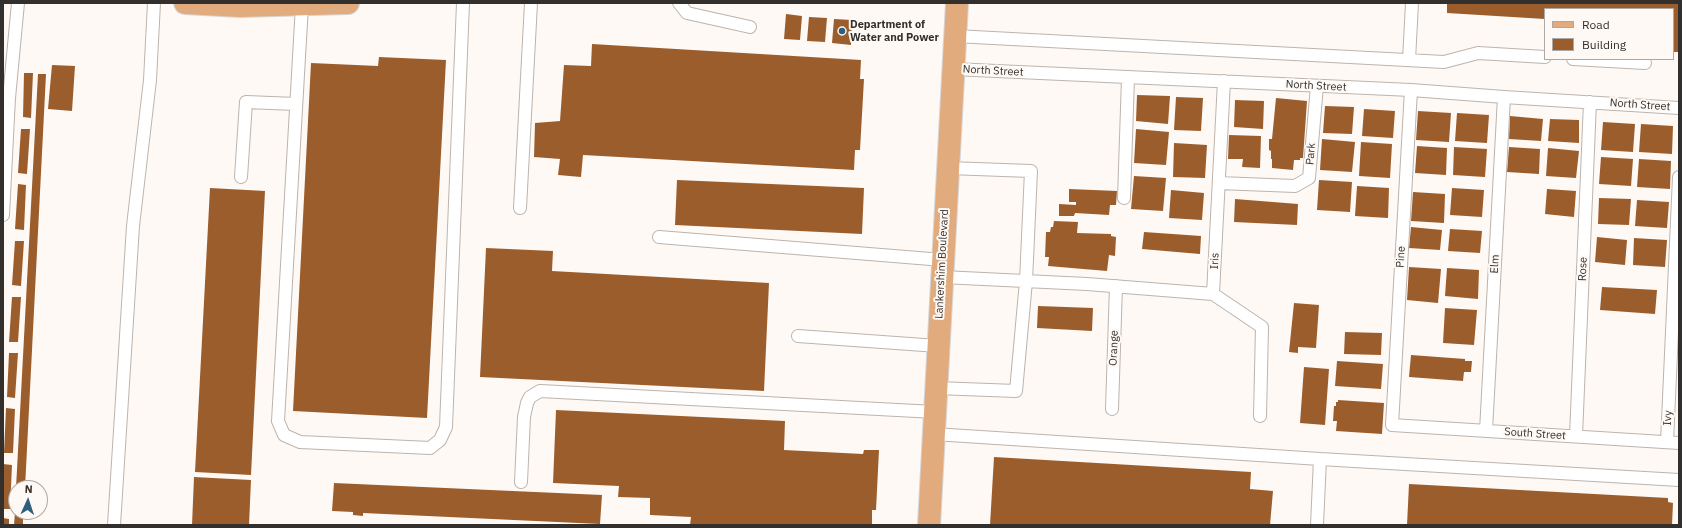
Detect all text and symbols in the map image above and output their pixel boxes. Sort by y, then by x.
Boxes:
legend [1544,8,1674,60]
text: Road [1582,17,1610,32]
place label: Department of Water and Power [850,18,939,44]
marker: Department of Water and Power [837,26,847,36]
text: Building [1582,37,1626,52]
street label: North Street [962,63,1024,79]
street label: North Street [1285,78,1347,94]
street label: North Street [1609,96,1671,114]
street label: Park [1303,142,1319,166]
street label: Lankershim Boulevard [933,209,951,319]
street label: Pine [1394,246,1408,268]
street label: Iris [1208,252,1222,270]
street label: Elm [1488,254,1502,274]
street label: Rose [1576,257,1590,281]
street label: Orange [1107,330,1121,366]
street label: Ivy [1661,410,1675,426]
street label: South Street [1504,425,1566,443]
north arrow [8,480,48,520]
text: N [24,482,33,496]

